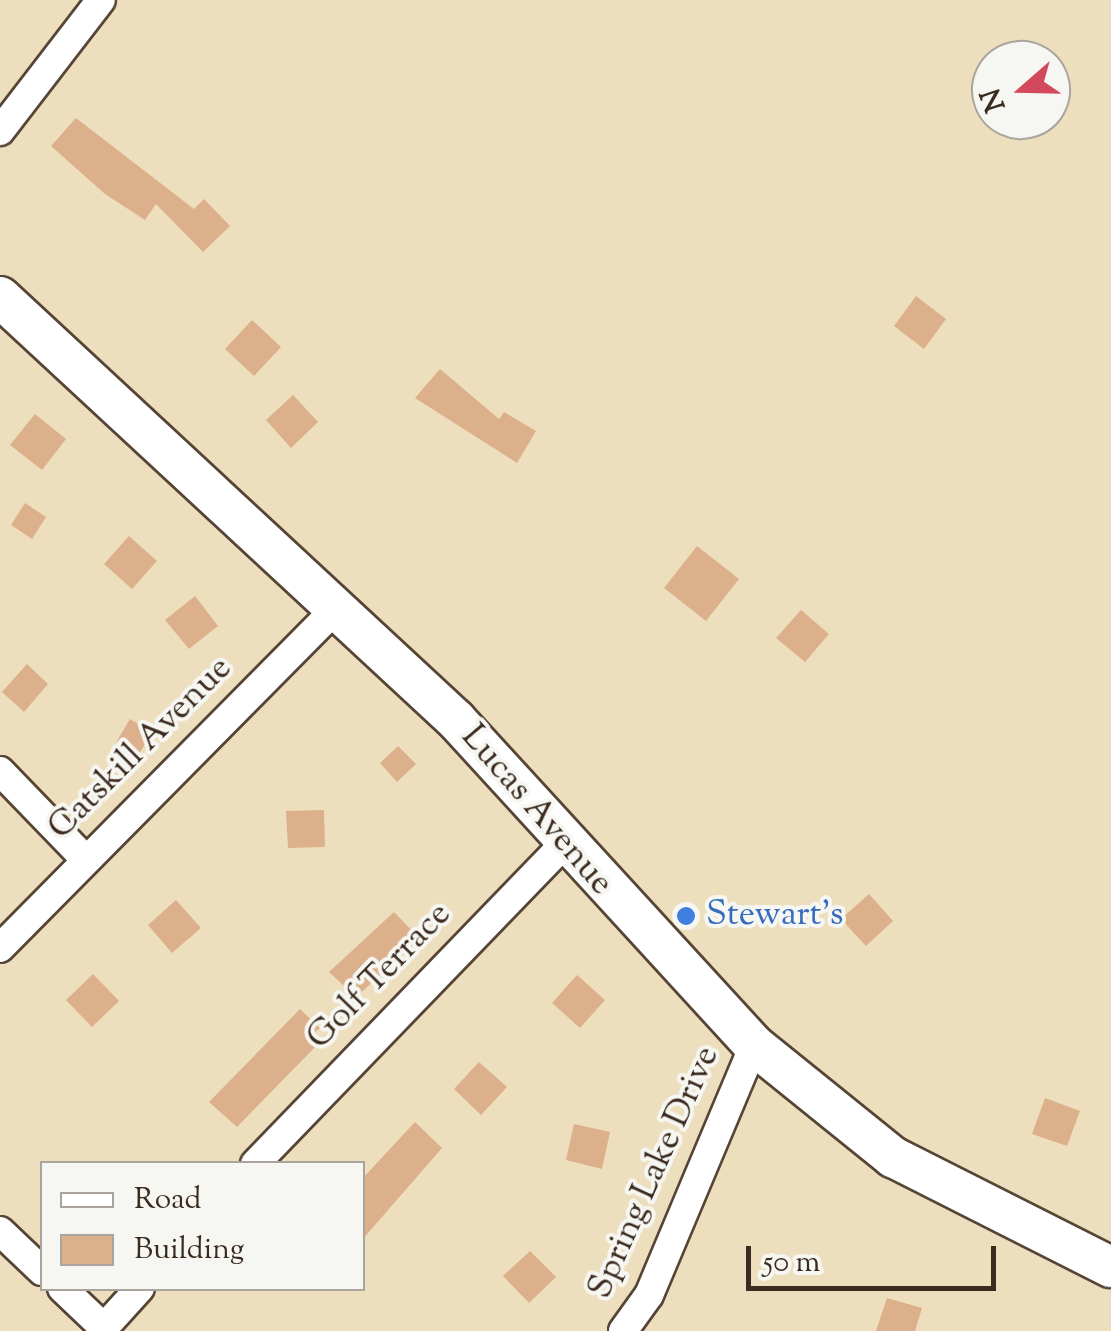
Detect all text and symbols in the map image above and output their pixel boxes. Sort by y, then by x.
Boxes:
north arrow [971,40,1071,140]
text: N [972,82,1017,117]
street label: Catskill Avenue [41,649,241,849]
street label: Lucas Avenue [451,717,621,905]
street label: Golf Terrace [299,895,461,1059]
place label: Stewart's [706,895,843,937]
marker: Stewart's [675,905,697,927]
street label: Spring Lake Drive [581,1040,729,1306]
legend [40,1161,365,1291]
text: Road [134,1179,201,1222]
scale bar [751,1226,1001,1288]
text: Building [134,1229,244,1272]
text: 50 m [763,1242,820,1285]

